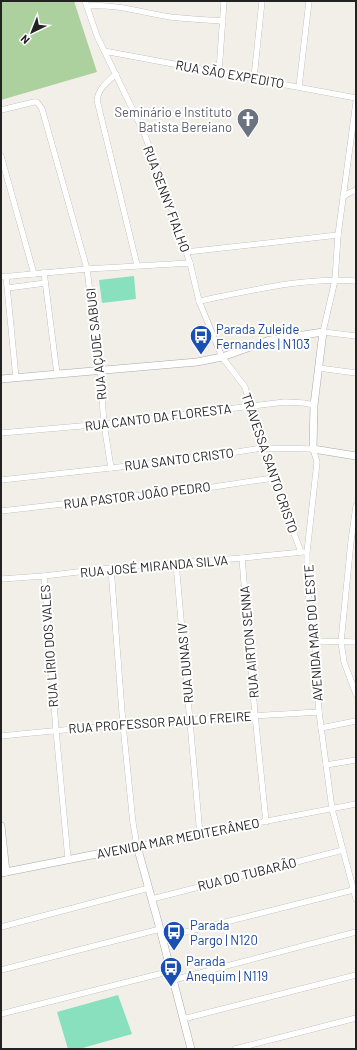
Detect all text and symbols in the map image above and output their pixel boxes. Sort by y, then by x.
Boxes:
north arrow [12,12,52,52]
text: N [18,32,32,47]
street label: RUA SÃO EXPEDITO [174,57,286,91]
place label: Seminário e Instituto Batista Bereiano [115,104,232,135]
church icon: Seminário e Instituto Batista Bereiano [235,106,261,139]
street label: RUA SENNY FIALHO [140,144,194,254]
street label: RUA AÇUDE SABUGI [82,287,110,401]
place label: Parada Zuleide Fernandes | N103 [216,321,310,352]
bus stop icon: Parada Zuleide Fernandes | N103 [188,323,214,356]
street label: TRAVESSA SANTO CRISTO [238,391,302,535]
street label: RUA CANTO DA FLORESTA [84,400,232,434]
street label: RUA SANTO CRISTO [123,444,235,474]
street label: RUA PASTOR JOÃO PEDRO [63,478,211,512]
street label: RUA JOSÉ MIRANDA SILVA [79,552,229,580]
street label: AVENIDA MAR DO LESTE [300,564,326,702]
street label: RUA LÍRIO DOS VALES [37,584,61,708]
street label: RUA AIRTON SENNA [236,585,262,699]
street label: RUA DUNAS IV [173,622,196,704]
street label: RUA PROFESSOR PAULO FREIRE [68,708,252,736]
street label: AVENIDA MAR MEDITERÂNEO [95,814,261,862]
street label: RUA DO TUBARÃO [196,854,298,894]
place label: Parada Pargo | N120 [190,917,258,948]
bus stop icon: Parada Pargo | N120 [161,919,187,952]
place label: Parada Anequim | N119 [186,953,268,984]
bus stop icon: Parada Anequim | N119 [158,955,184,988]

